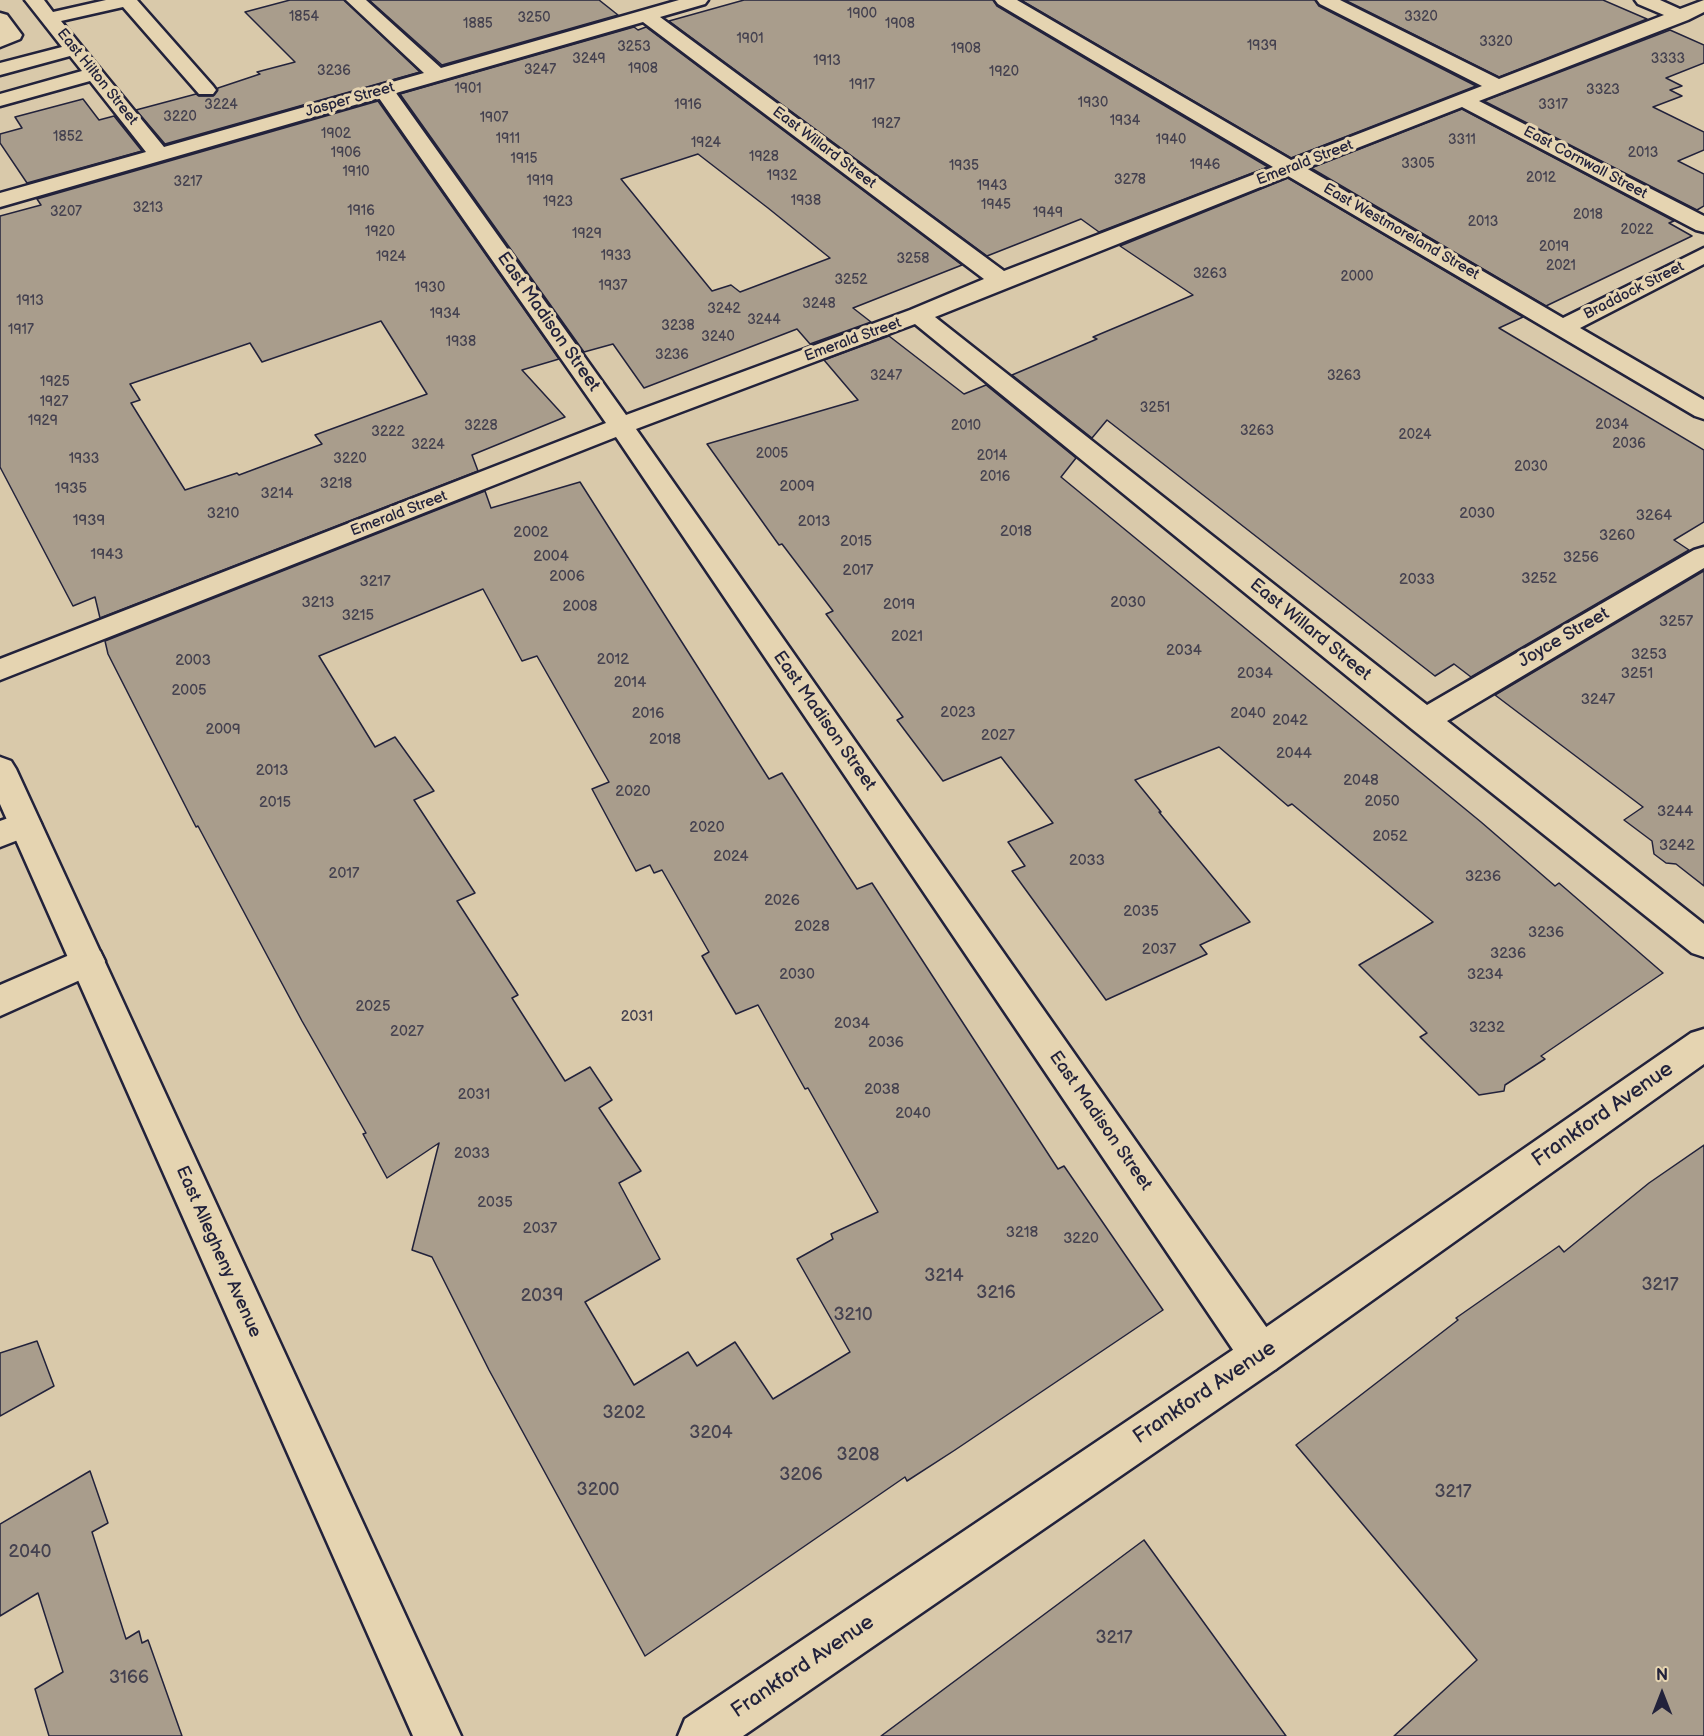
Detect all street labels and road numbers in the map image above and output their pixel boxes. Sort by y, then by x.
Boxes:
street label: East Hilton Street [53,25,141,129]
street label: Jasper Street [303,79,397,121]
street label: East Willard Street [769,103,879,193]
street label: East Cornwall Street [1520,123,1650,203]
street label: Emerald Street [1254,136,1356,190]
street label: East Westmoreland Street [1320,180,1482,284]
street label: East Madison Street [492,248,604,396]
street label: Braddock Street [1581,258,1687,324]
street label: Emerald Street [802,314,904,366]
street label: Emerald Street [348,487,450,541]
street label: East Willard Street [1245,574,1375,686]
street label: Joyce Street [1515,603,1613,673]
street label: East Madison Street [768,647,880,795]
street label: East Madison Street [1044,1047,1156,1195]
street label: Frankford Avenue [1528,1057,1678,1173]
street label: East Allegheny Avenue [170,1163,266,1341]
street label: Frankford Avenue [1129,1336,1281,1450]
street label: Frankford Avenue [727,1610,879,1724]

